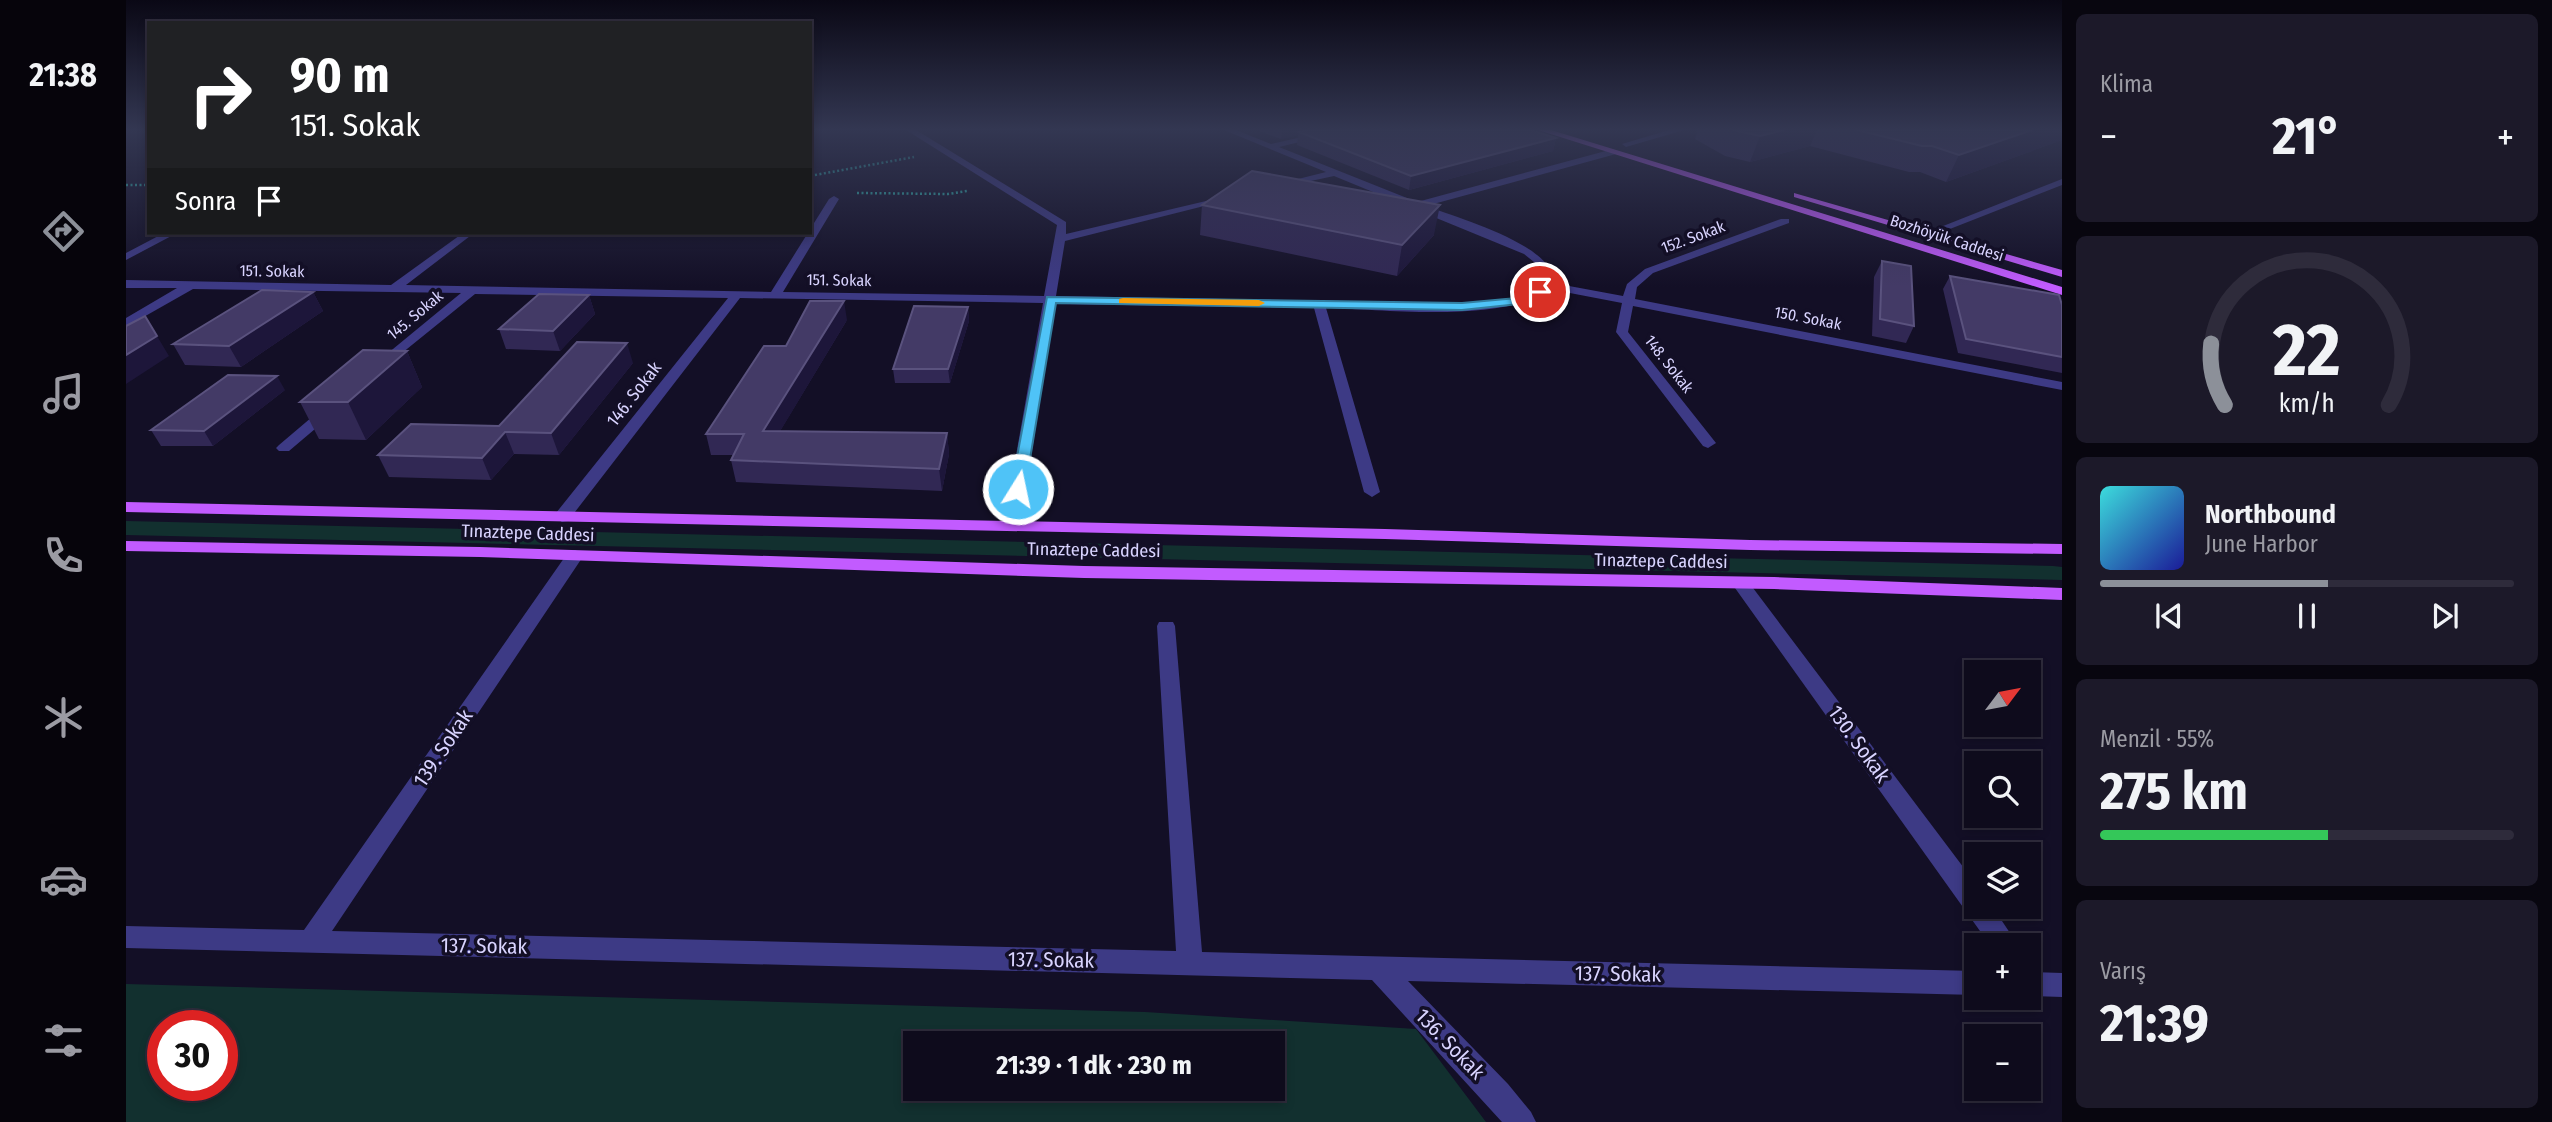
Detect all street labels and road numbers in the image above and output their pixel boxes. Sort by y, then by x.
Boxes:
street label: Bozhöyük Caddesi [1888,211,2006,265]
street label: 152. Sokak [1659,217,1728,257]
street label: 151. Sokak [239,261,305,281]
street label: 151. Sokak [806,270,872,290]
street label: 145. Sokak [383,286,447,344]
street label: 150. Sokak [1773,302,1844,334]
street label: 148. Sokak [1641,331,1698,397]
street label: 146. Sokak [602,357,667,431]
street label: Tınaztepe Caddesi [461,520,595,546]
street label: Tınaztepe Caddesi [1027,538,1161,562]
street label: Tınaztepe Caddesi [1594,549,1728,573]
street label: 130. Sokak [1822,700,1896,788]
street label: 139. Sokak [408,704,479,792]
street label: 137. Sokak [441,932,528,960]
street label: 137. Sokak [1008,946,1095,974]
street label: 137. Sokak [1575,960,1662,988]
street label: 136. Sokak [1410,1003,1490,1085]

